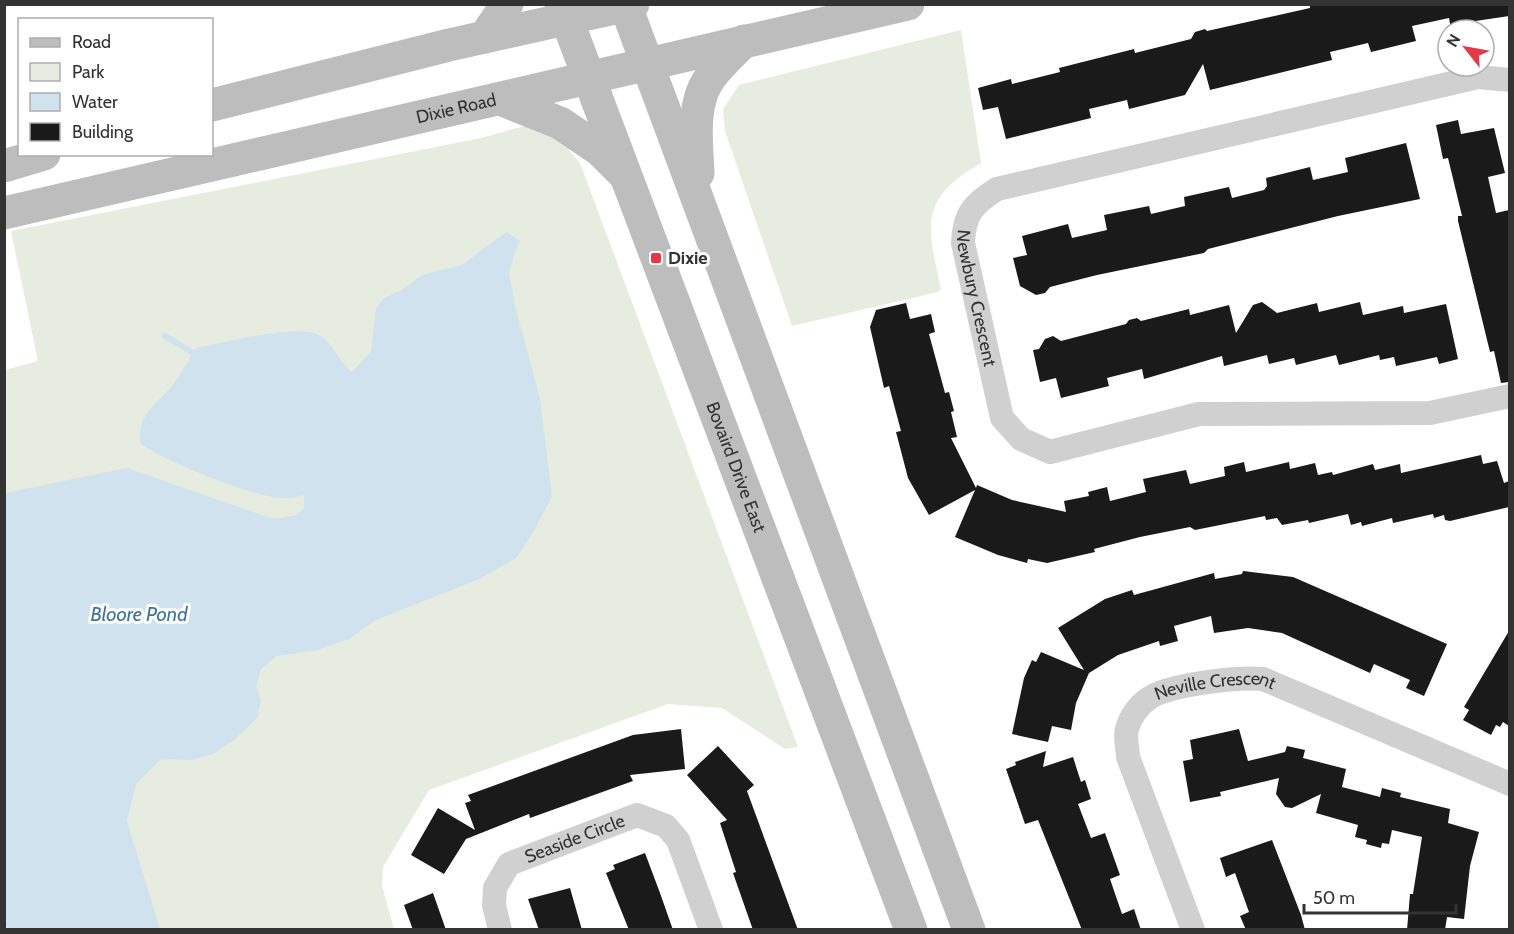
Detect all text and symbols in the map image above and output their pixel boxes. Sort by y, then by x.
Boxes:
legend [18,18,213,156]
north arrow [1436,18,1496,78]
text: Road [72,31,111,53]
text: N [1443,31,1465,50]
text: Park [72,61,105,83]
street label: Dixie Road [414,89,498,128]
text: Water [72,91,118,113]
text: Building [72,121,134,143]
street label: Newbury Crescent [952,229,1001,368]
place label: Dixie [668,247,708,269]
marker: Dixie [649,251,663,265]
street label: Bovaird Drive East [701,399,771,535]
water label: Bloore Pond [90,602,188,626]
street label: Neville Crescent [1151,668,1279,705]
street label: Seaside Circle [522,810,628,868]
scale bar [1304,877,1456,915]
text: 50 m [1313,887,1355,909]

